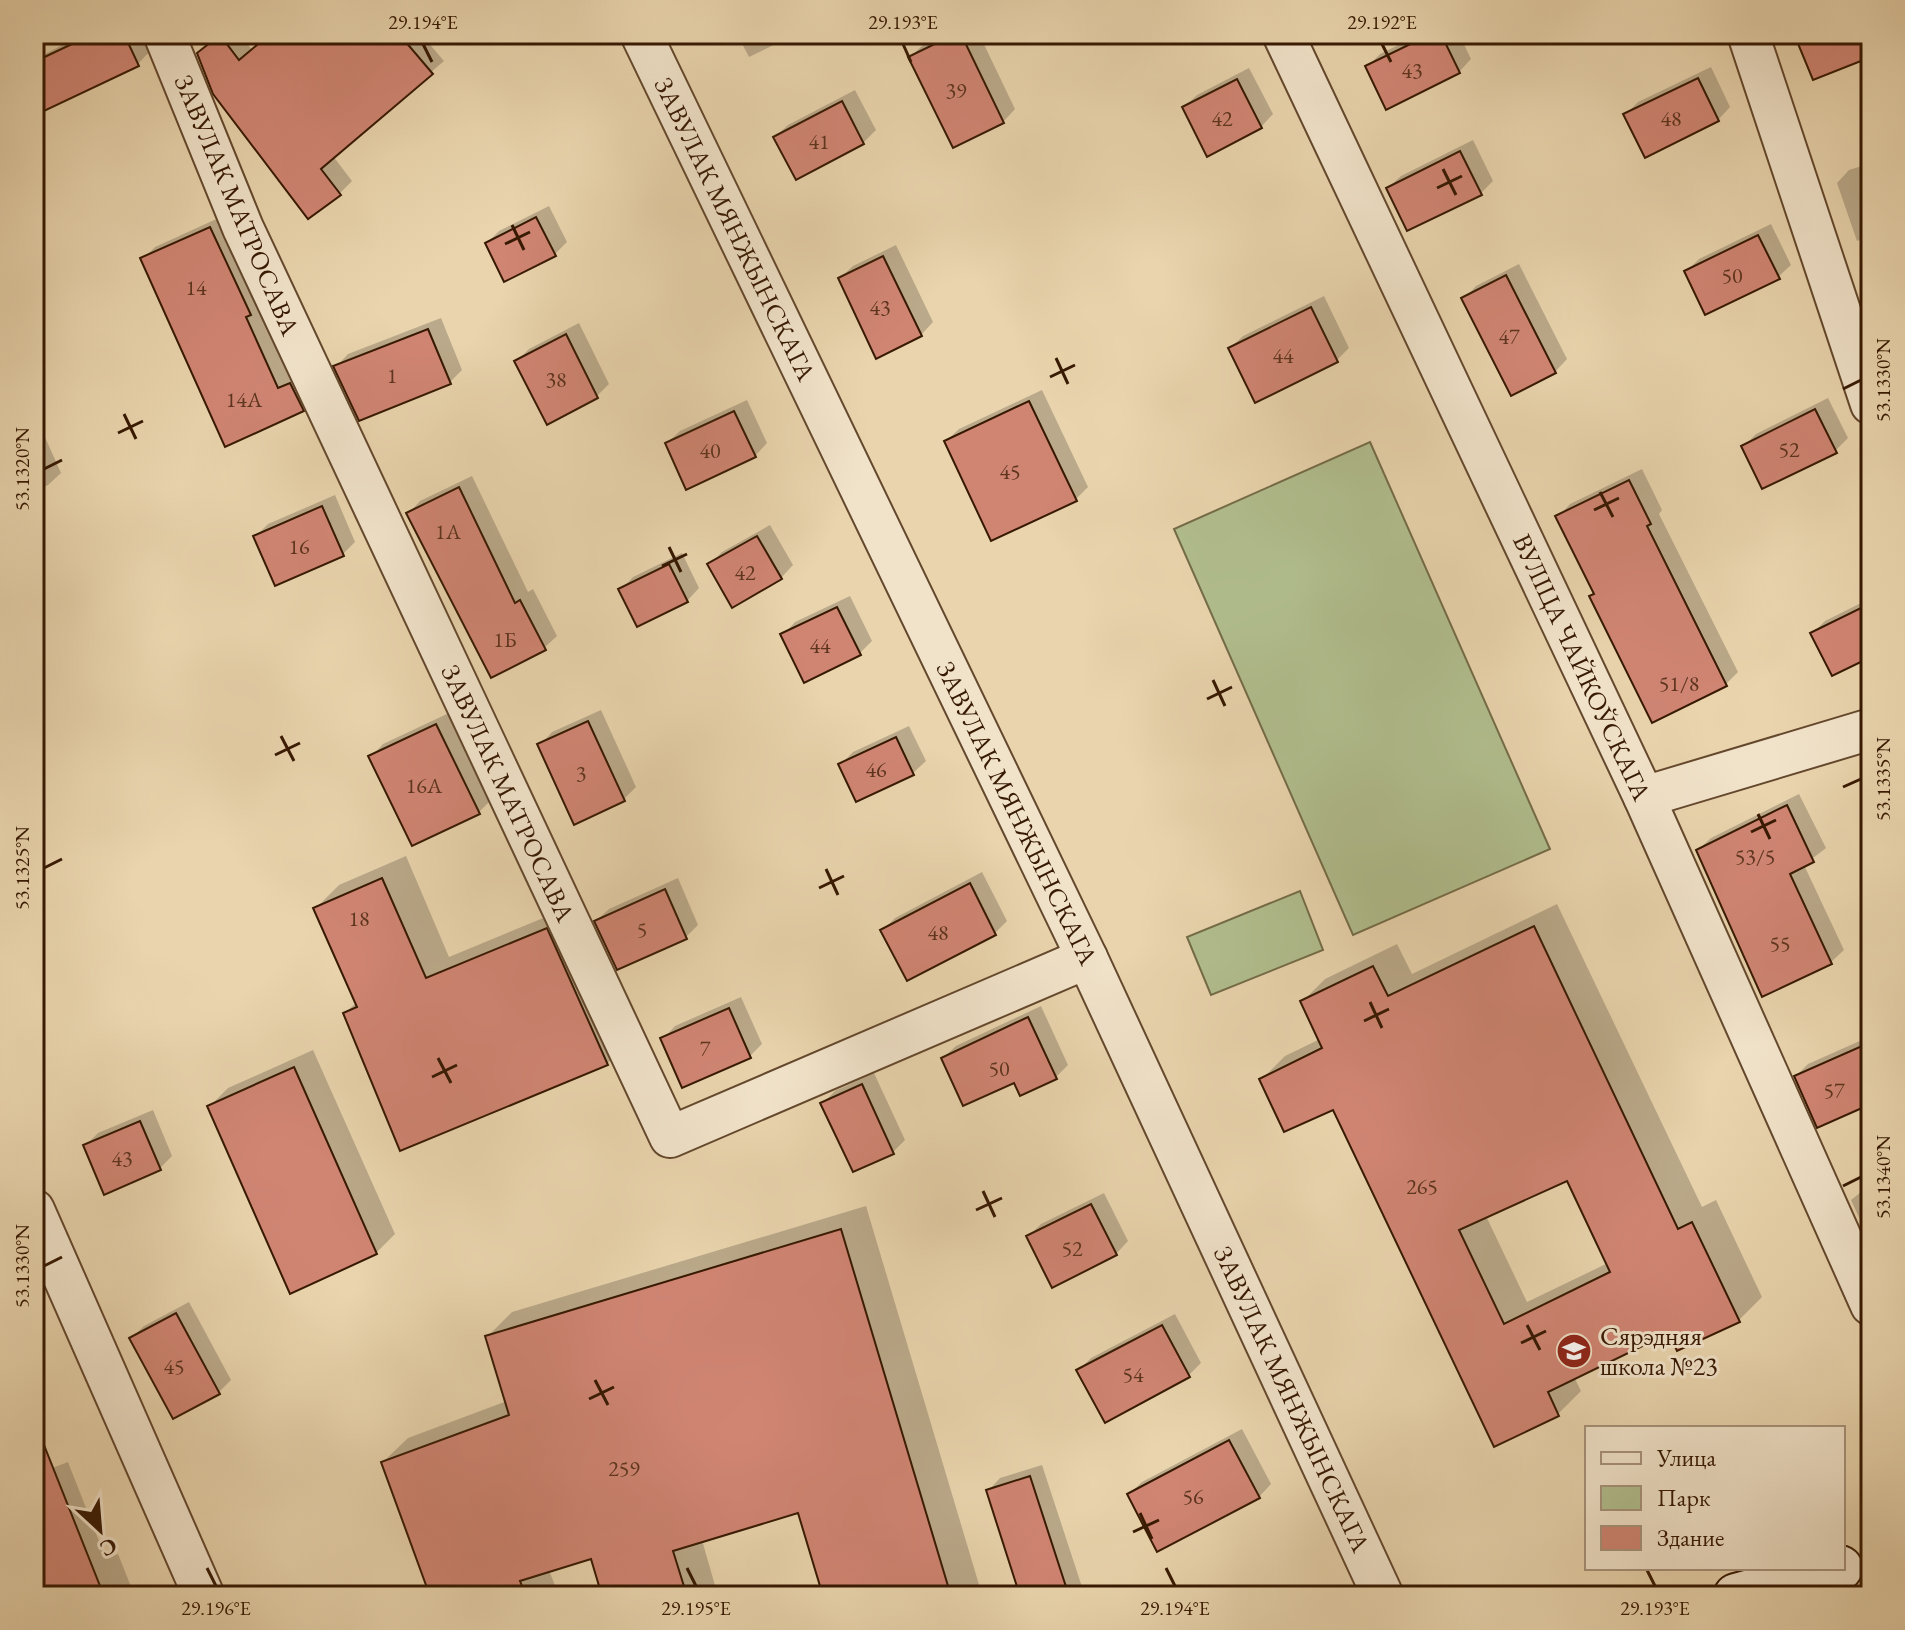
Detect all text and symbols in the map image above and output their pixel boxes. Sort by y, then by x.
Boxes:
text: 29.194°E [388,9,458,35]
text: 29.193°E [868,9,938,35]
text: 29.192°E [1347,9,1417,35]
house number: 43 [1401,56,1423,85]
street label: ЗАВУЛАК МАТРОСАВА [167,69,308,341]
street label: ЗАВУЛАК МЯНЖЫНСКАГА [647,72,824,387]
house number: 39 [945,76,967,105]
house number: 42 [1211,104,1233,133]
house number: 48 [1660,104,1682,133]
house number: 41 [808,127,830,156]
house number: 50 [1721,261,1743,290]
house number: 14 [185,273,207,302]
house number: 43 [869,293,891,322]
house number: 47 [1498,322,1520,351]
text: 53.1330°N [1870,338,1896,422]
house number: 44 [1272,341,1294,370]
house number: 1 [387,361,397,390]
house number: 38 [545,365,567,394]
house number: 14А [226,385,263,414]
text: 53.1320°N [9,427,35,511]
house number: 52 [1778,435,1800,464]
house number: 40 [699,436,721,465]
house number: 45 [999,457,1021,486]
house number: 1А [435,517,462,546]
street label: ВУЛІЦА ЧАЙКОЎСКАГА [1505,528,1659,807]
house number: 16 [288,532,310,561]
house number: 42 [734,558,756,587]
house number: 1Б [493,625,517,654]
house number: 44 [809,631,831,660]
street label: ЗАВУЛАК МЯНЖЫНСКАГА [929,656,1106,971]
street label: ЗАВУЛАК МАТРОСАВА [433,659,583,928]
house number: 51/8 [1659,669,1699,698]
text: 53.1335°N [1870,737,1896,821]
house number: 46 [865,755,887,784]
house number: 3 [576,759,586,788]
house number: 16А [406,771,443,800]
text: 53.1325°N [9,826,35,910]
house number: 53/5 [1735,842,1775,871]
house number: 18 [348,904,370,933]
house number: 5 [637,915,647,944]
house number: 48 [927,918,949,947]
house number: 55 [1769,929,1791,958]
house number: 7 [700,1034,711,1063]
house number: 50 [988,1054,1010,1083]
house number: 57 [1823,1076,1845,1105]
text: 53.1340°N [1870,1135,1896,1219]
house number: 43 [111,1144,133,1173]
house number: 265 [1406,1172,1438,1201]
text: 53.1330°N [9,1224,35,1308]
house number: 52 [1061,1234,1083,1263]
street label: ЗАВУЛАК МЯНЖЫНСКАГА [1206,1241,1378,1558]
place label: Сярэдняя школа №23 [1600,1319,1718,1383]
school or university icon: Сярэдняя школа №23 [1555,1332,1593,1370]
house number: 45 [163,1352,185,1381]
house number: 54 [1122,1360,1144,1389]
legend [1585,1426,1845,1570]
text: Улица [1656,1442,1716,1473]
house number: 259 [608,1454,640,1483]
house number: 56 [1182,1482,1204,1511]
text: Парк [1657,1482,1711,1513]
north arrow [60,1490,140,1570]
text: Здание [1657,1522,1724,1553]
text: С [95,1531,122,1564]
text: 29.196°E [181,1595,251,1621]
text: 29.195°E [661,1595,731,1621]
text: 29.194°E [1140,1595,1210,1621]
text: 29.193°E [1620,1595,1690,1621]

